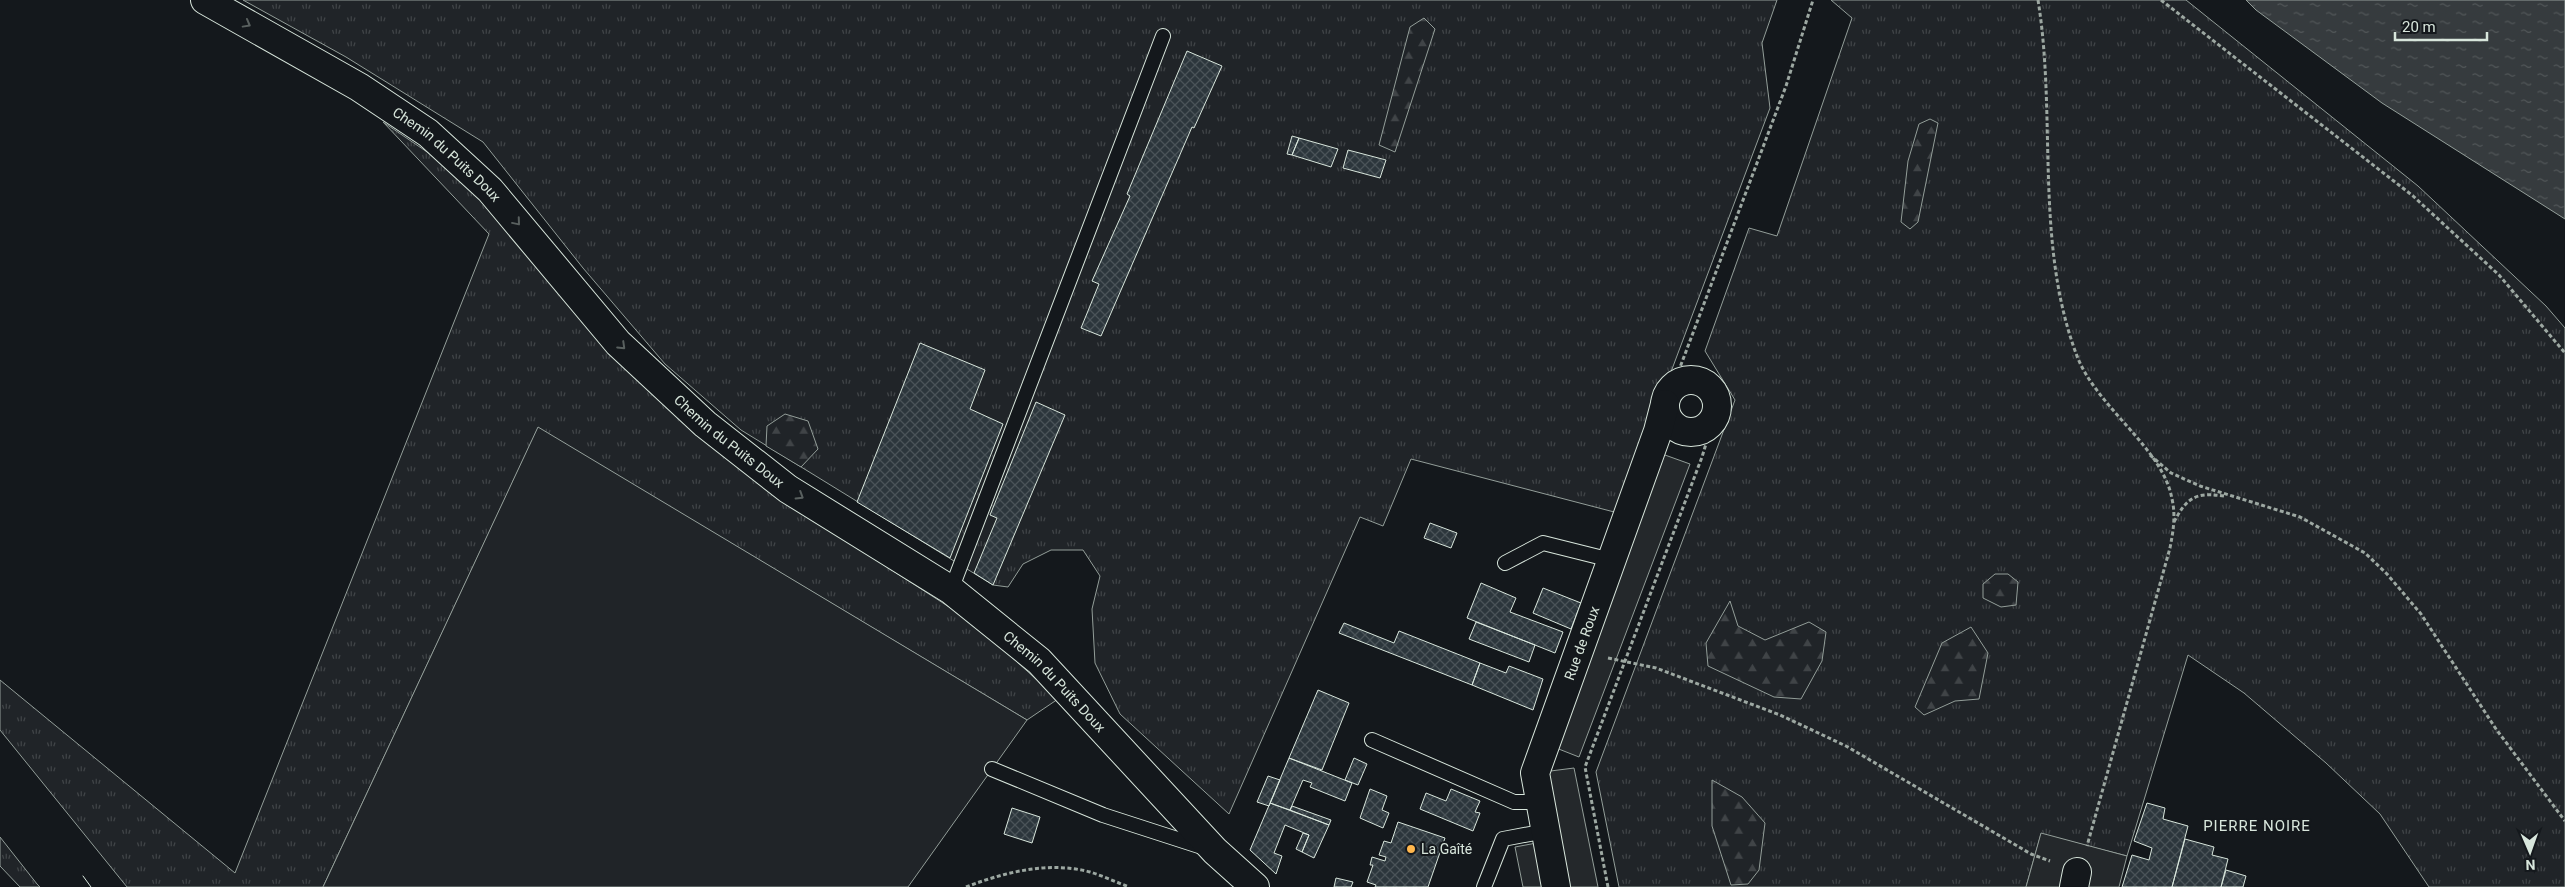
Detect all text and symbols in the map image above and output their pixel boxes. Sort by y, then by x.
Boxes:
scale bar [2395,10,2488,42]
one-way arrow [242,18,251,28]
text: 20 m [2402,18,2436,36]
street label: Chemin du Puits Doux [390,104,504,205]
one-way arrow [511,217,520,226]
one-way arrow [616,340,625,349]
street label: Chemin du Puits Doux [671,392,787,491]
one-way arrow [794,489,803,499]
street label: Rue de Roux [1561,604,1602,682]
street label: Chemin du Puits Doux [1000,628,1109,735]
district label: PIERRE NOIRE [2203,817,2311,835]
north arrow [2505,827,2555,877]
place label: La Gaîté [1421,841,1472,857]
marker: La Gaîté [1405,843,1417,855]
text: N [2525,857,2536,873]

